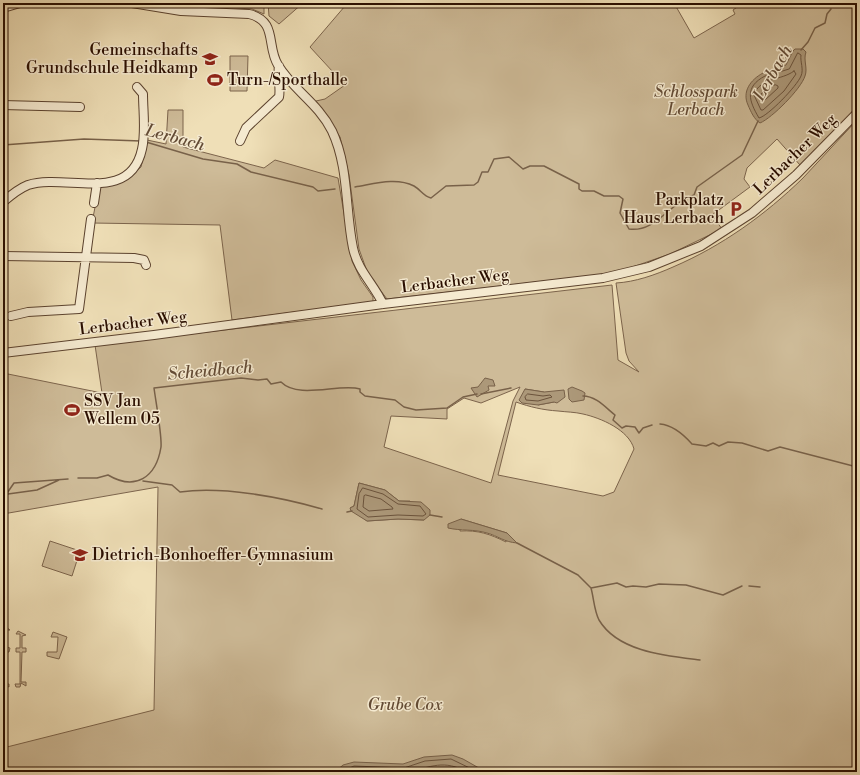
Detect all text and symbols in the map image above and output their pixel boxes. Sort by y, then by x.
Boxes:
place label: Gemeinschafts Grundschule Heidkamp [26,40,198,78]
water label: Lerbach [748,41,798,106]
school or university icon: Gemeinschafts Grundschule Heidkamp [201,50,219,68]
place label: Turn-/Sporthalle [227,70,348,90]
sports icon: Turn-/Sporthalle [206,71,224,89]
park label: Schlosspark Lerbach [654,82,738,120]
street label: Lerbacher Weg [749,109,841,199]
water label: Lerbach [142,119,208,157]
place label: Parkplatz Haus Lerbach [624,190,724,228]
parking icon: Parkplatz Haus Lerbach [727,200,745,218]
street label: Lerbacher Weg [400,264,511,298]
street label: Lerbacher Weg [78,306,189,340]
water label: Scheidbach [167,356,254,386]
place label: SSV Jan Wellem 05 [83,391,160,429]
sports icon: SSV Jan Wellem 05 [63,401,81,419]
place label: Dietrich-Bonhoeffer-Gymnasium [92,545,334,565]
school or university icon: Dietrich-Bonhoeffer-Gymnasium [71,546,89,564]
park label: Grube Cox [368,695,443,715]

